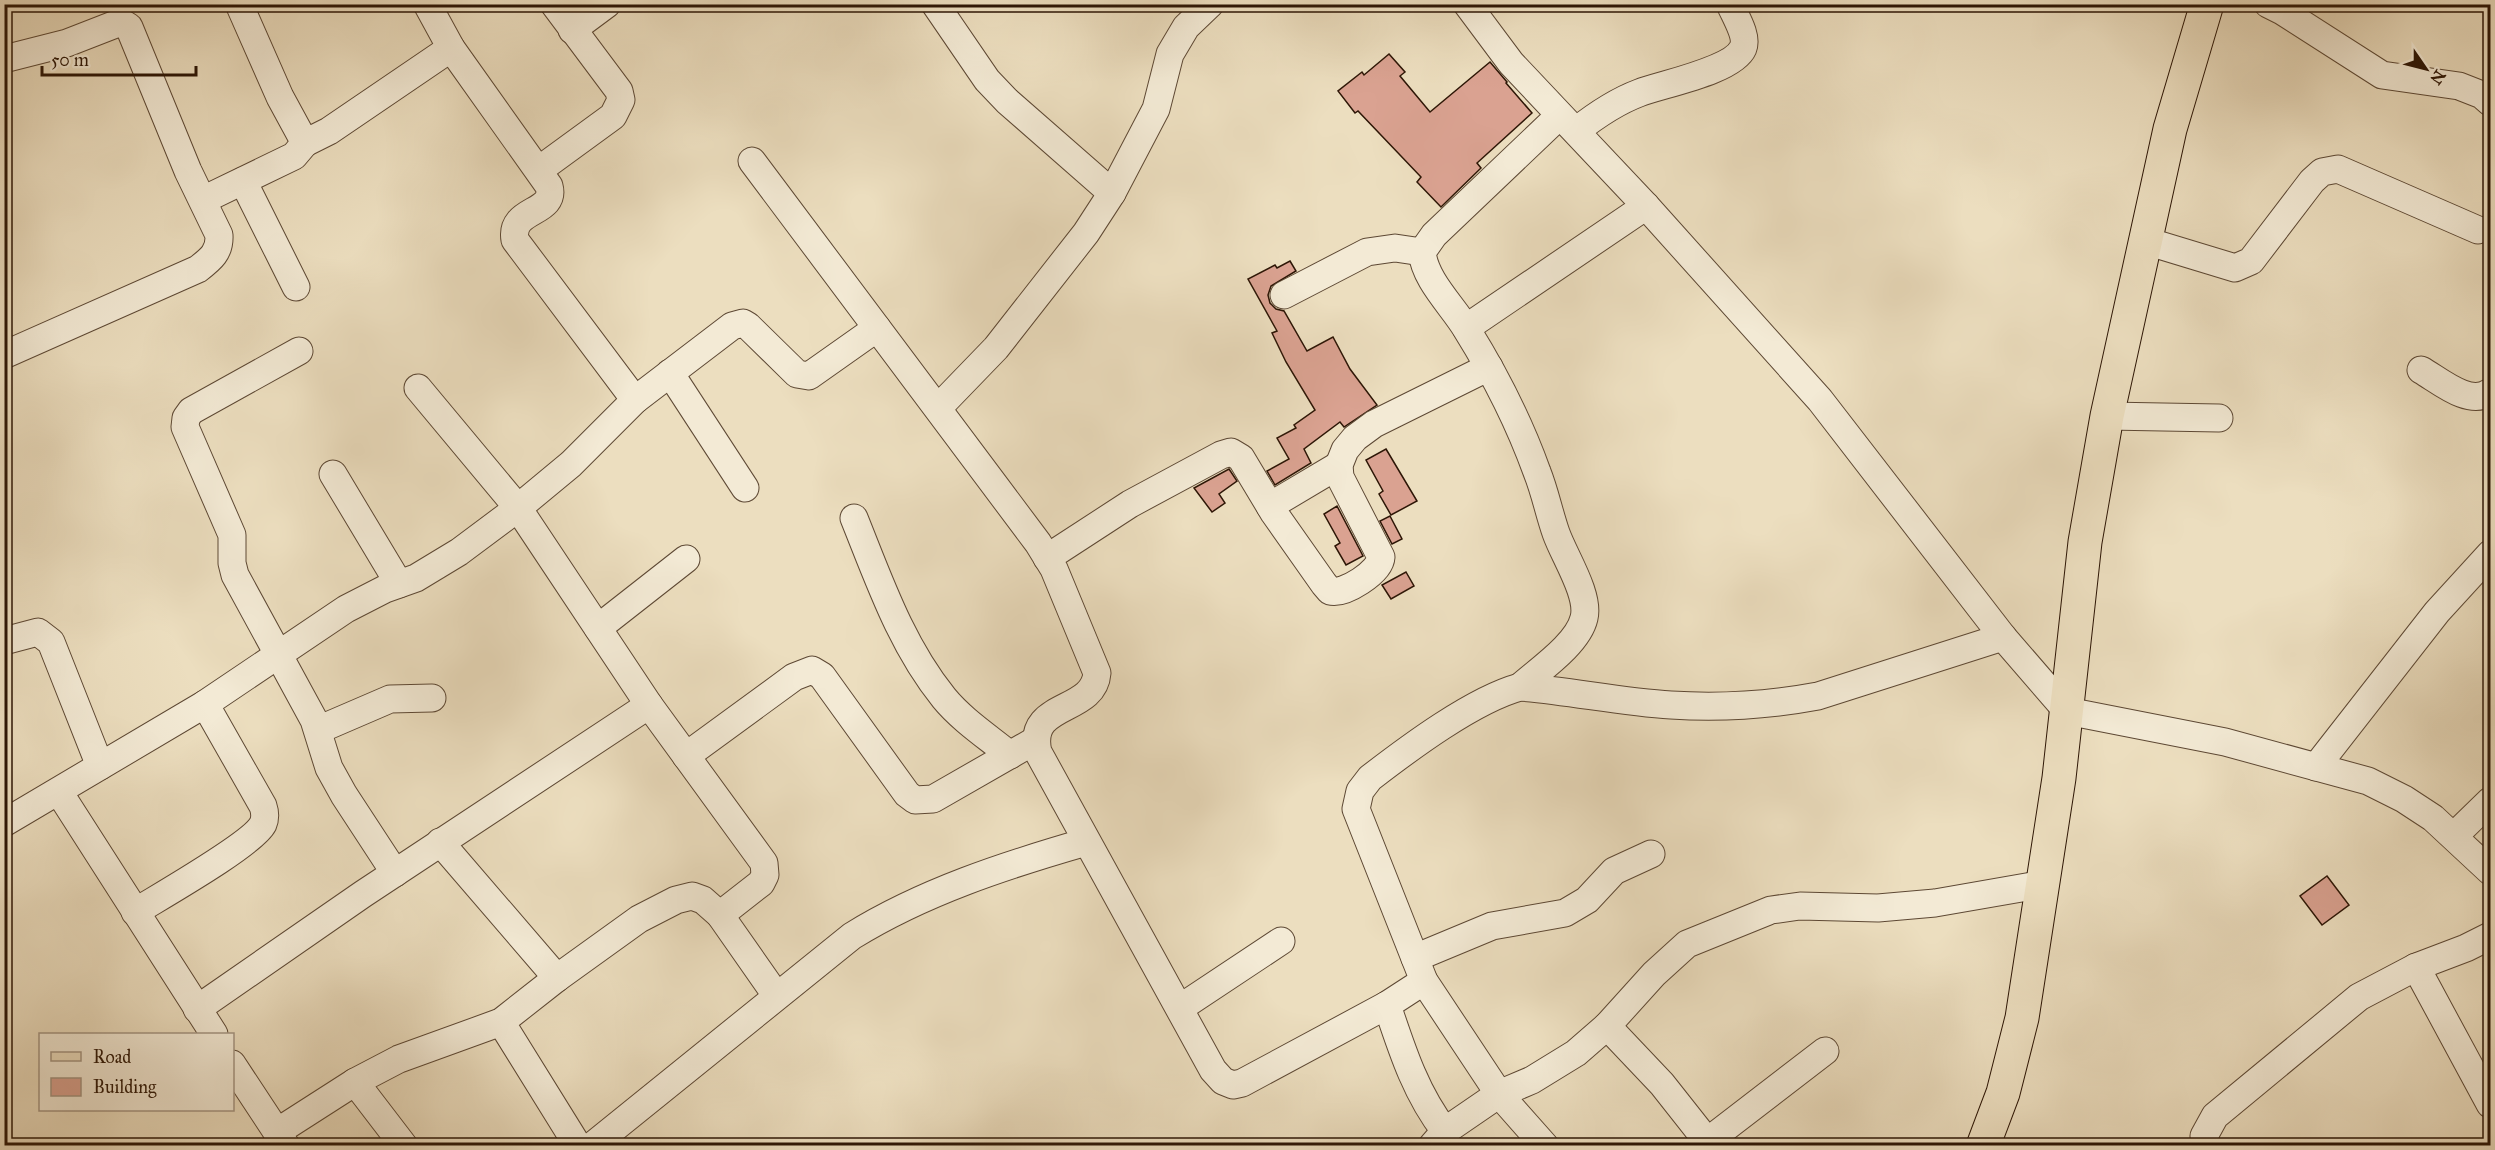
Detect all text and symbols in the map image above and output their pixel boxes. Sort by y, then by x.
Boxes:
scale bar [42,39,196,77]
north arrow [2396,39,2456,99]
text: 50 m [51,49,89,71]
text: N [2426,66,2450,89]
legend [39,1033,234,1111]
text: Road [93,1046,131,1068]
text: Building [93,1076,157,1099]

